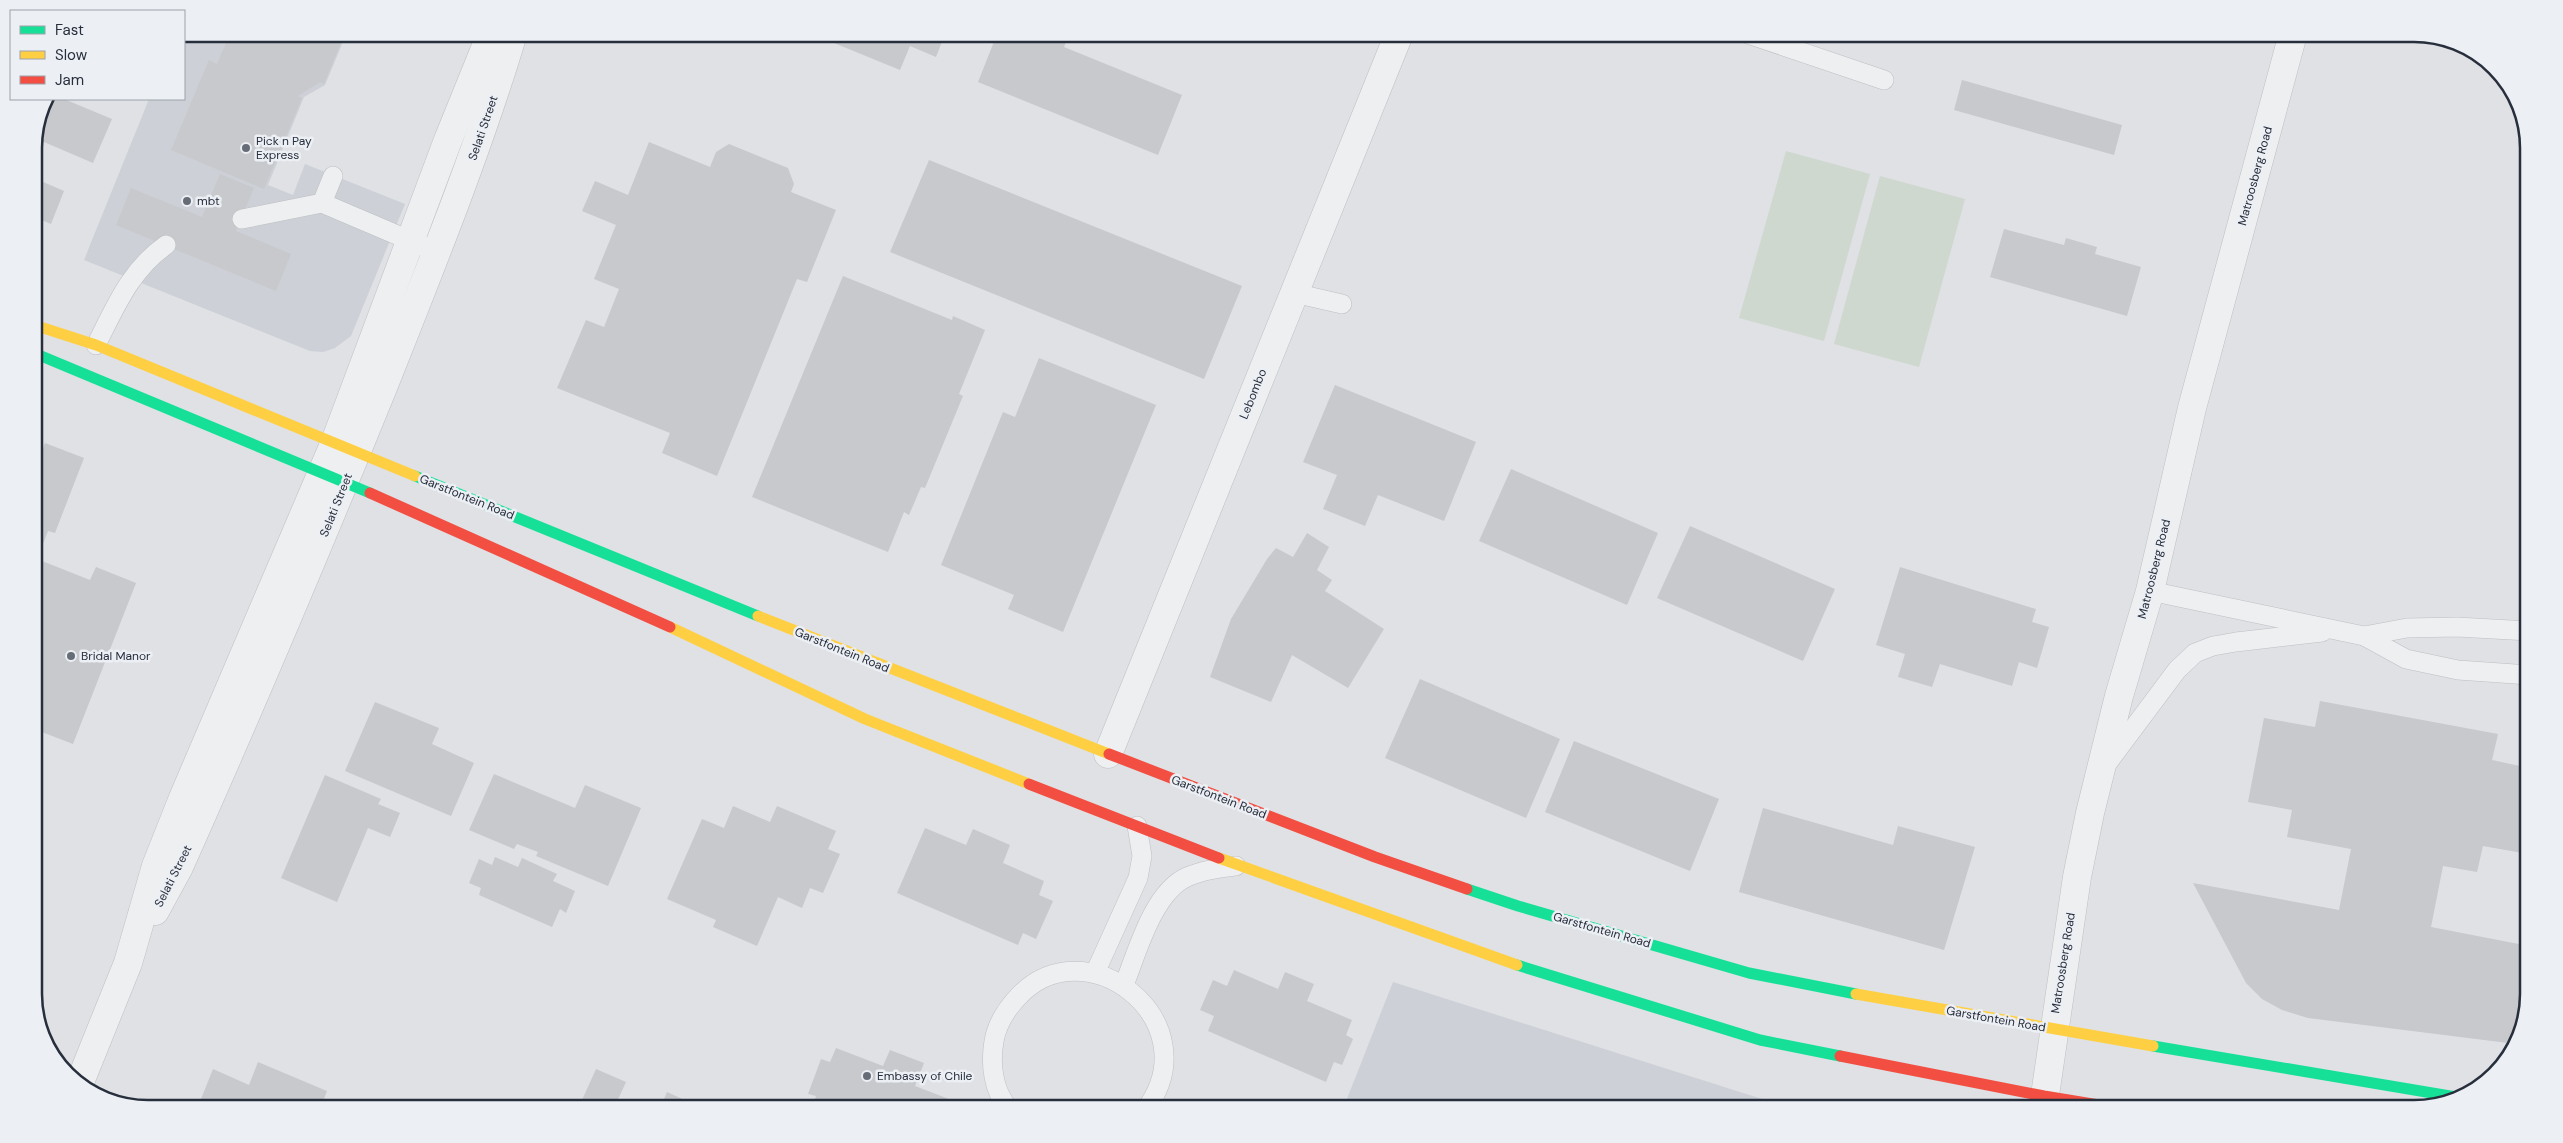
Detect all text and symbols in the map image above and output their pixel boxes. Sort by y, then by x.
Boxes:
legend [10,10,185,100]
text: Fast [55,20,84,40]
text: Slow [55,45,88,65]
text: Jam [55,70,84,90]
street label: Selati Street [464,93,502,163]
street label: Matroosberg Road [2234,125,2276,227]
place label: Pick n Pay Express [256,133,312,163]
marker: Pick n Pay Express [240,142,252,154]
place label: mbt [197,193,220,209]
marker: mbt [181,195,193,207]
street label: Lebombo [1236,367,1270,421]
street label: Selati Street [316,470,356,539]
street label: Garstfontein Road [417,471,517,523]
street label: Matroosberg Road [2134,518,2174,620]
street label: Garstfontein Road [792,624,892,676]
place label: Bridal Manor [81,648,151,664]
marker: Bridal Manor [65,650,77,662]
street label: Garstfontein Road [1169,772,1269,822]
street label: Selati Street [151,842,196,910]
street label: Garstfontein Road [1551,908,1653,952]
street label: Matroosberg Road [2047,911,2079,1015]
street label: Garstfontein Road [1945,1002,2047,1036]
place label: Embassy of Chile [877,1068,973,1084]
marker: Embassy of Chile [861,1070,873,1082]

